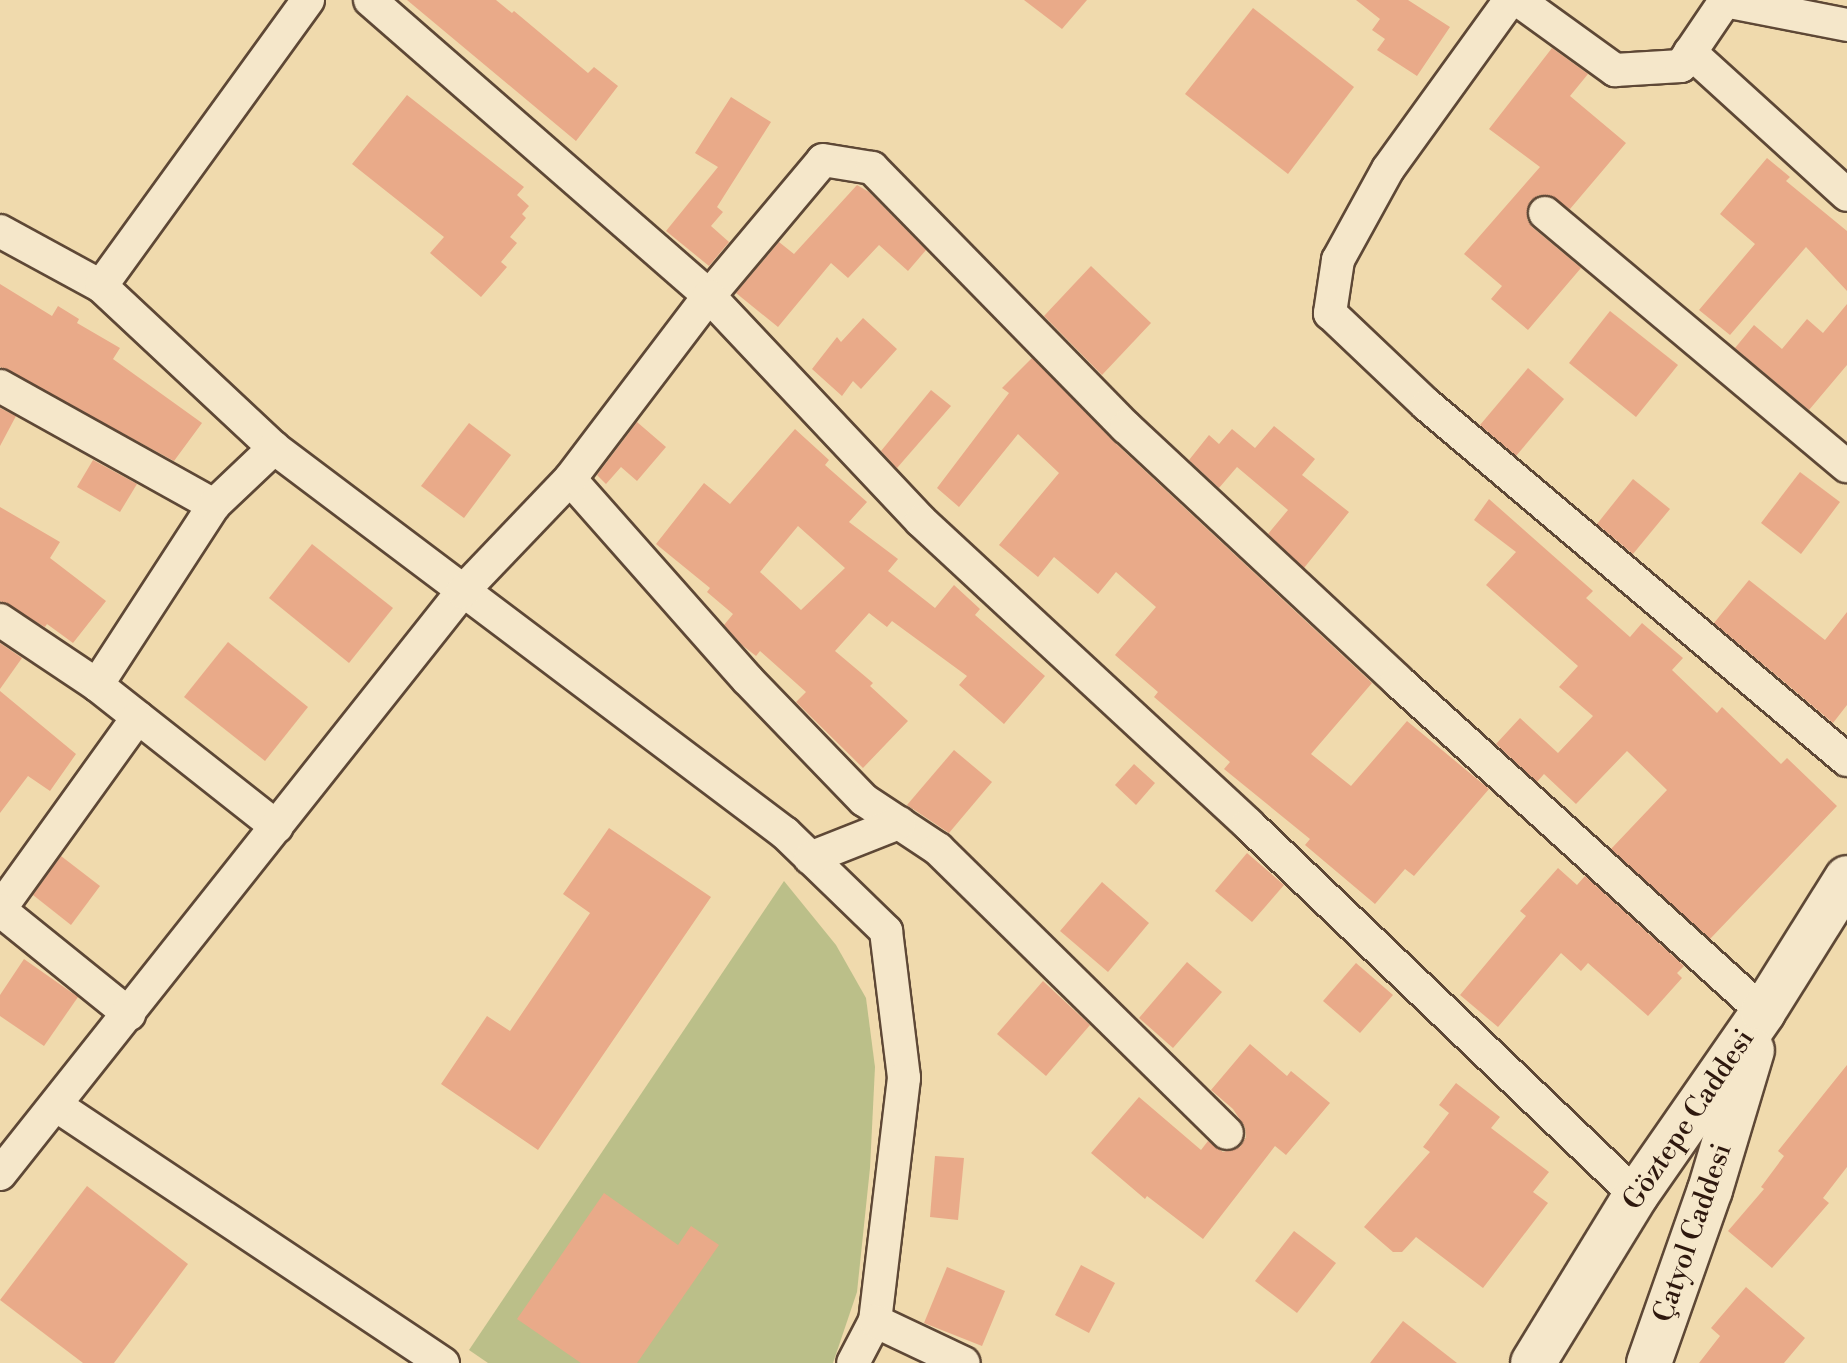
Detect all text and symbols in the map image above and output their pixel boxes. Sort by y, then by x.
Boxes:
street label: Göztepe Caddesi [1616,1023,1762,1217]
street label: Çatyol Caddesi [1647,1139,1739,1327]

